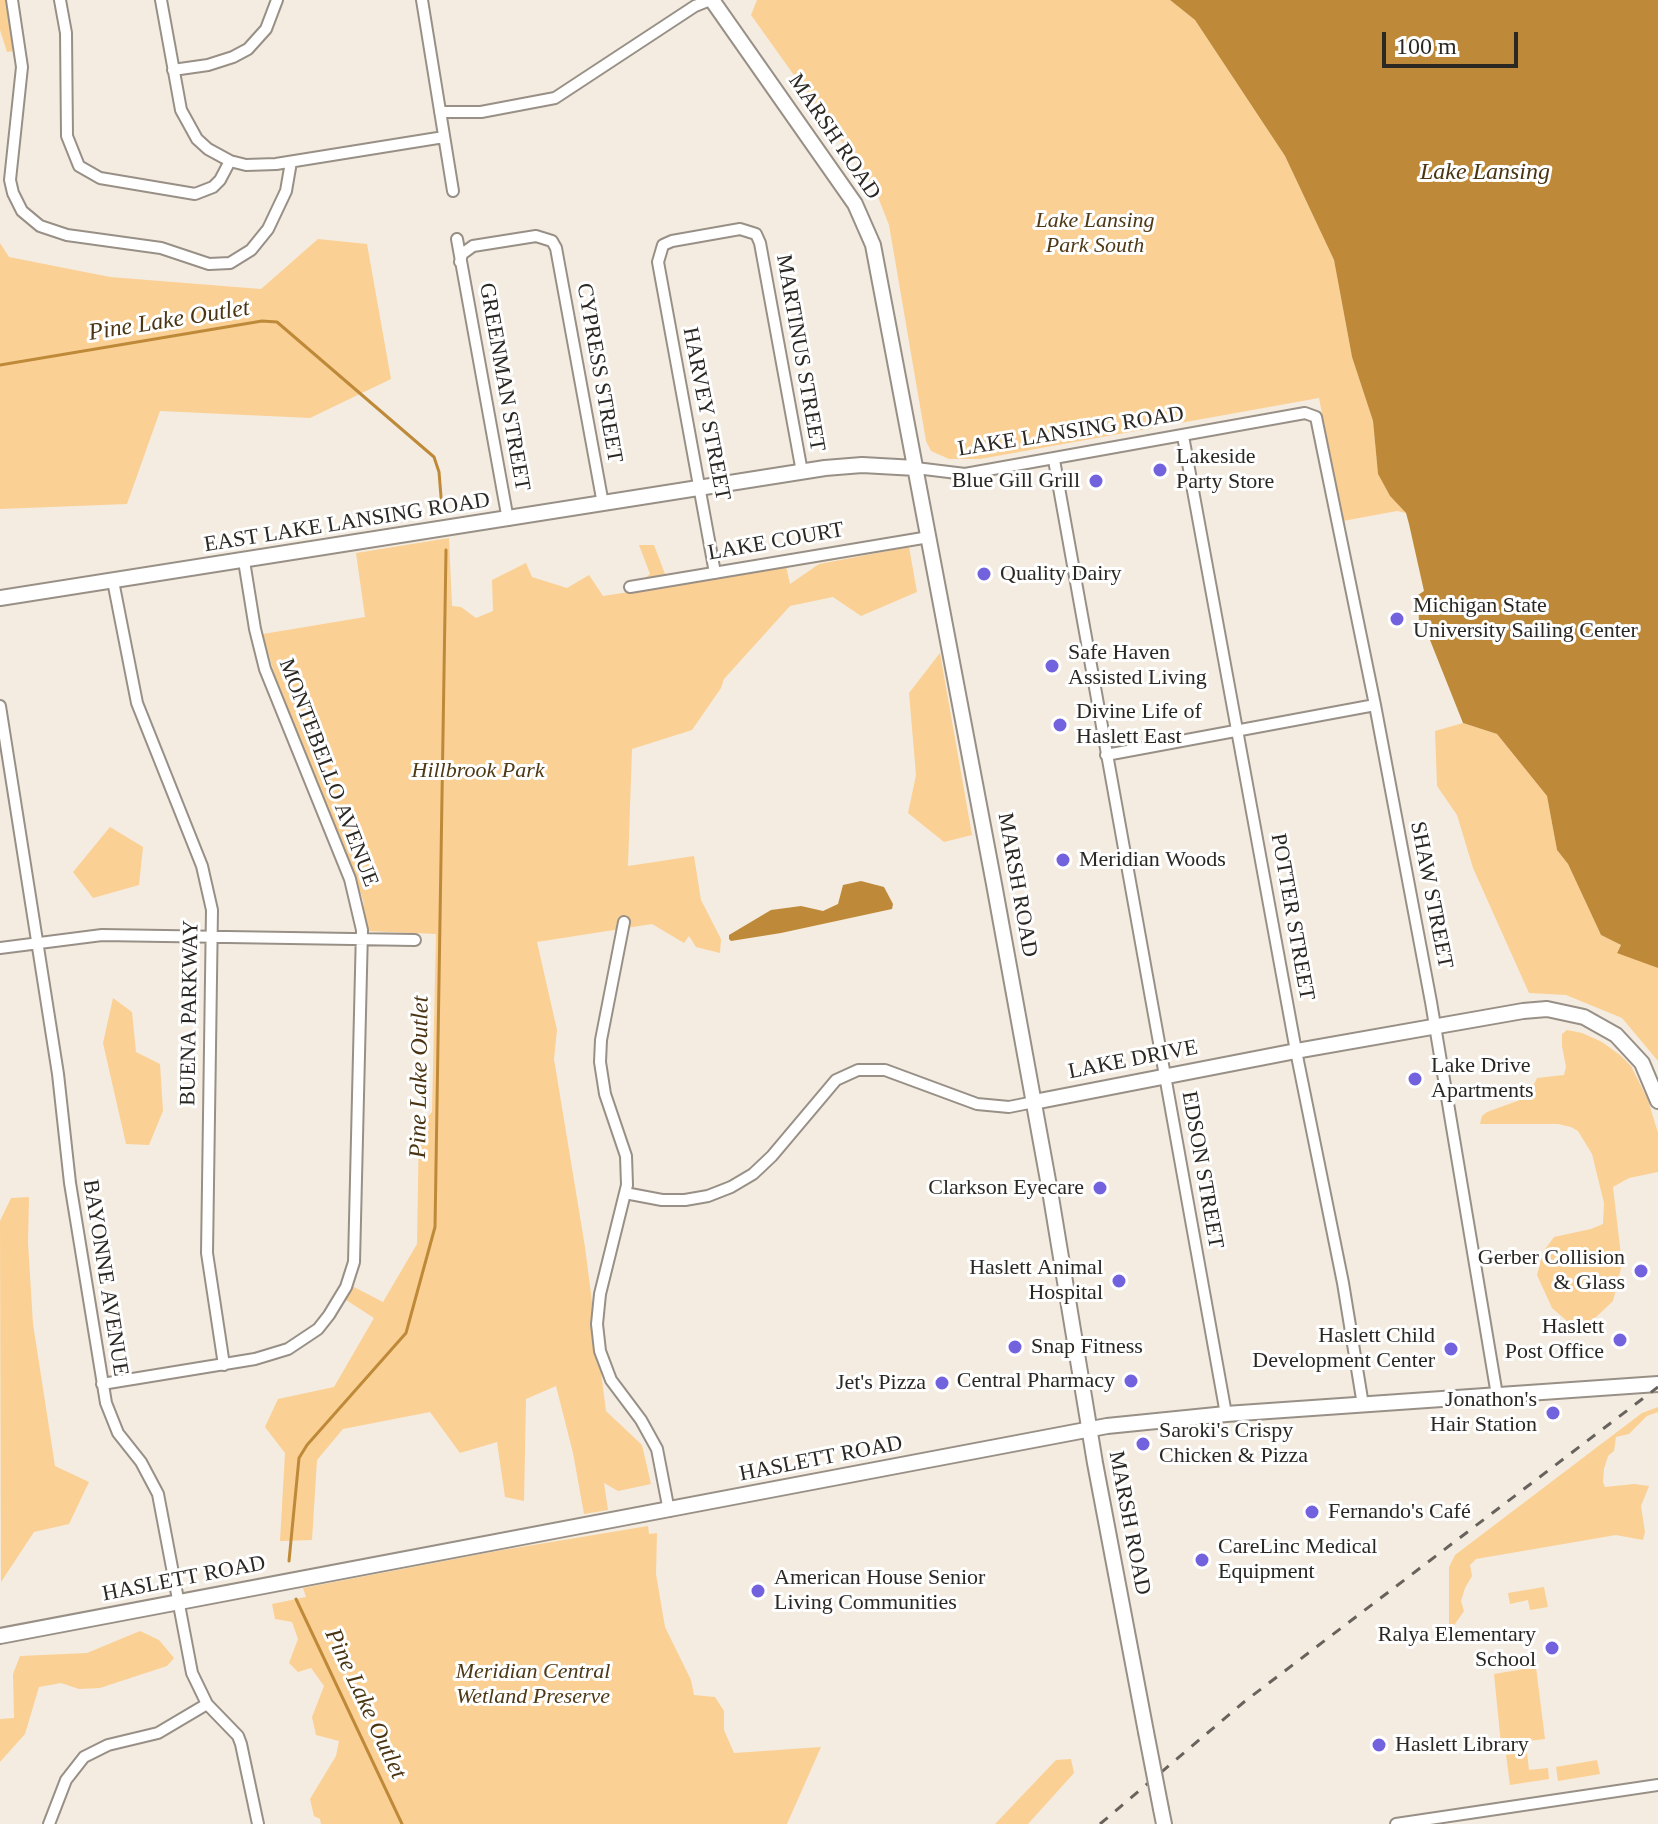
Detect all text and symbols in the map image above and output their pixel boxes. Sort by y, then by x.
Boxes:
scale bar [1386,16,1522,66]
text: 100 m [1396,33,1457,59]
street label: MARSH ROAD [782,69,886,205]
water label: Lake Lansing [1420,159,1550,187]
park label: Lake Lansing Park South [1035,208,1155,260]
street label: MARTINUS STREET [770,252,830,454]
street label: GREENMAN STREET [473,281,535,493]
street label: CYPRESS STREET [570,281,628,465]
water label: Pine Lake Outlet [86,294,252,348]
street label: HARVEY STREET [676,325,736,503]
street label: LAKE LANSING ROAD [956,401,1186,463]
place label: Lakeside Party Store [1176,444,1274,496]
marker: Lakeside Party Store [1151,461,1169,479]
place label: Blue Gill Grill [952,468,1080,494]
marker: Blue Gill Grill [1087,472,1105,490]
street label: EAST LAKE LANSING ROAD [202,487,492,559]
street label: LAKE COURT [706,517,846,567]
place label: Quality Dairy [1000,561,1122,587]
marker: Quality Dairy [975,565,993,583]
place label: Michigan State University Sailing Center [1413,593,1638,644]
marker: Michigan State University Sailing Center [1388,610,1406,628]
place label: Safe Haven Assisted Living [1068,640,1207,692]
street label: MONTEBELLO AVENUE [272,655,384,891]
marker: Safe Haven Assisted Living [1043,657,1061,675]
place label: Divine Life of Haslett East [1076,699,1202,750]
marker: Divine Life of Haslett East [1051,716,1069,734]
park label: Hillbrook Park [412,758,544,784]
street label: MARSH ROAD [991,811,1043,959]
street label: SHAW STREET [1404,819,1458,971]
street label: POTTER STREET [1264,831,1320,1003]
place label: Meridian Woods [1079,847,1226,873]
marker: Meridian Woods [1054,851,1072,869]
street label: BUENA PARKWAY [175,920,205,1106]
water label: Pine Lake Outlet [404,995,436,1159]
street label: LAKE DRIVE [1066,1035,1200,1085]
place label: Lake Drive Apartments [1431,1053,1534,1104]
marker: Lake Drive Apartments [1406,1070,1424,1088]
street label: EDSON STREET [1175,1089,1229,1251]
place label: Clarkson Eyecare [928,1175,1084,1201]
street label: BAYONNE AVENUE [76,1178,134,1378]
marker: Clarkson Eyecare [1091,1179,1109,1197]
place label: Gerber Collision & Glass [1478,1245,1625,1296]
place label: Haslett Animal Hospital [969,1255,1103,1306]
marker: Gerber Collision & Glass [1632,1262,1650,1280]
marker: Haslett Animal Hospital [1110,1272,1128,1290]
place label: Haslett Post Office [1505,1314,1604,1366]
place label: Haslett Child Development Center [1252,1323,1435,1374]
marker: Haslett Post Office [1611,1331,1629,1349]
place label: Snap Fitness [1031,1334,1143,1360]
marker: Snap Fitness [1006,1338,1024,1356]
marker: Haslett Child Development Center [1442,1340,1460,1358]
place label: Central Pharmacy [957,1368,1115,1394]
place label: Jet's Pizza [836,1370,926,1396]
marker: Central Pharmacy [1122,1372,1140,1390]
marker: Jet's Pizza [933,1374,951,1392]
place label: Jonathon's Hair Station [1430,1387,1537,1438]
marker: Jonathon's Hair Station [1544,1404,1562,1422]
place label: Saroki's Crispy Chicken & Pizza [1159,1418,1308,1470]
street label: HASLETT ROAD [737,1430,905,1488]
marker: Saroki's Crispy Chicken & Pizza [1134,1435,1152,1453]
street label: MARSH ROAD [1102,1449,1156,1597]
place label: Fernando's Café [1328,1499,1471,1525]
marker: Fernando's Café [1303,1503,1321,1521]
place label: CareLinc Medical Equipment [1218,1534,1377,1586]
street label: HASLETT ROAD [100,1550,268,1608]
marker: CareLinc Medical Equipment [1193,1551,1211,1569]
place label: American House Senior Living Communities [774,1565,985,1616]
marker: American House Senior Living Communities [749,1582,767,1600]
place label: Ralya Elementary School [1378,1622,1536,1674]
water label: Pine Lake Outlet [318,1624,412,1784]
marker: Ralya Elementary School [1543,1639,1561,1657]
park label: Meridian Central Wetland Preserve [456,1659,610,1710]
place label: Haslett Library [1395,1732,1529,1758]
marker: Haslett Library [1370,1736,1388,1754]

